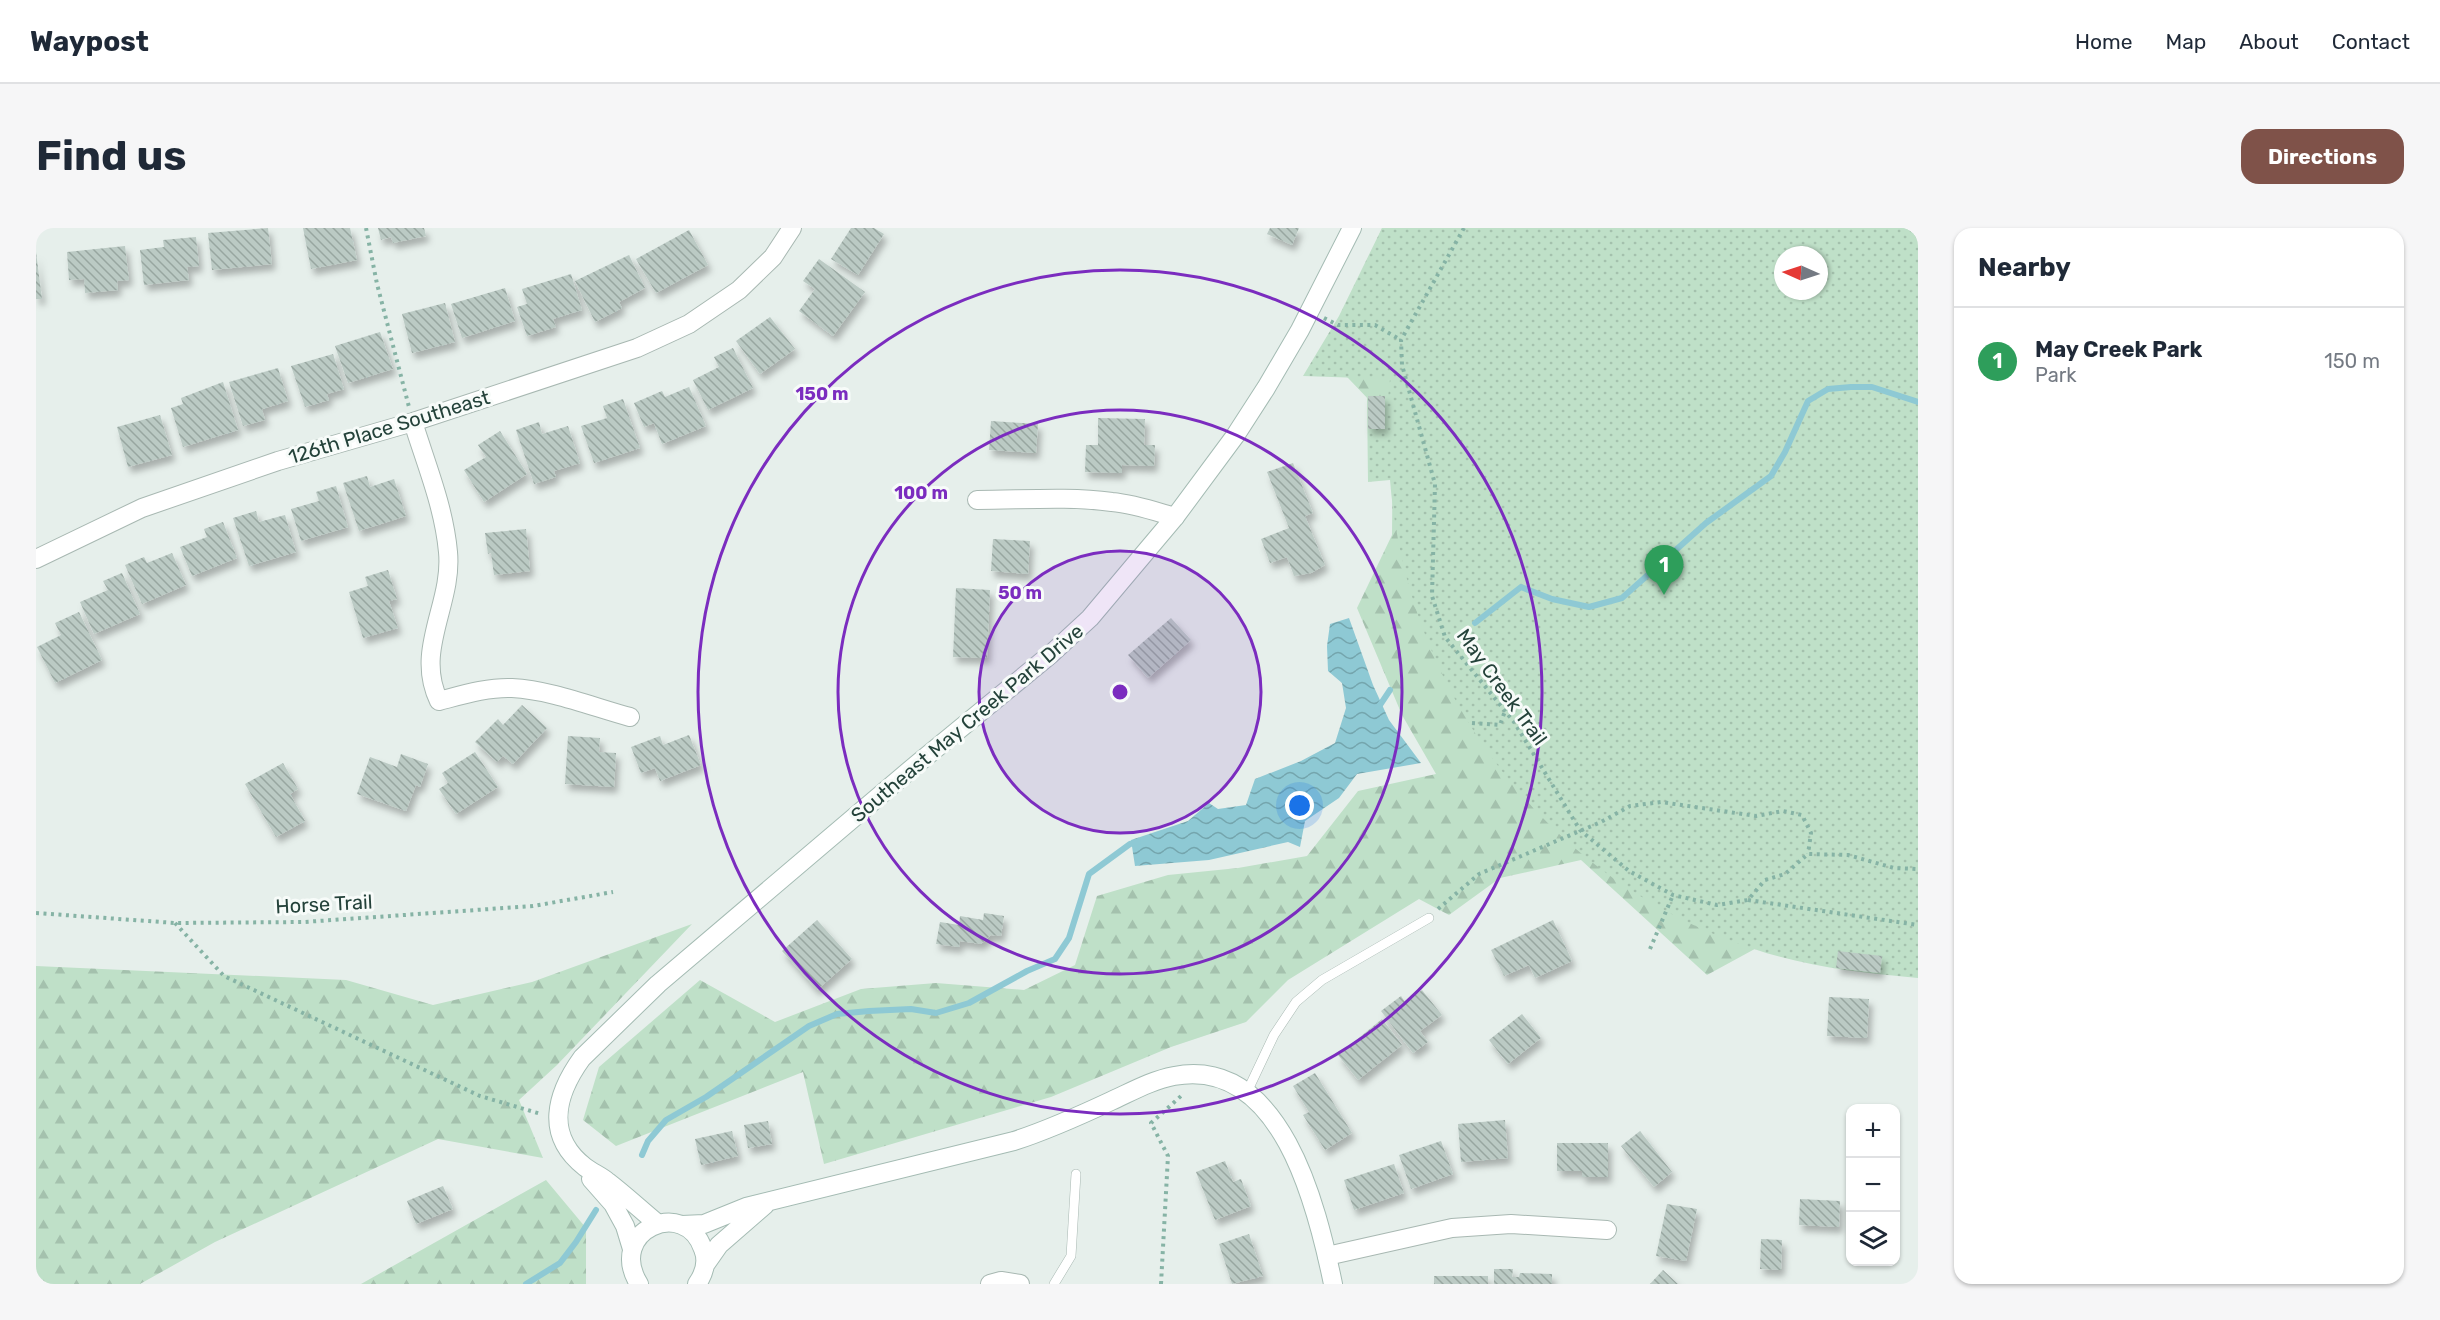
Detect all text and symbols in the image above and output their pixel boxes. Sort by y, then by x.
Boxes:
text: Waypost [30,25,149,58]
text: Home [2075,29,2132,54]
text: Map [2165,29,2206,54]
text: About [2239,29,2299,54]
text: Contact [2332,29,2410,54]
button: Directions [2241,129,2404,184]
text: Find us [36,131,187,181]
north arrow [1774,246,1828,300]
text: Nearby [1978,252,2071,283]
text: May Creek Park [2035,336,2202,363]
text: 1 [1993,349,2002,373]
text: 150 m [2324,349,2380,373]
text: Park [2035,363,2077,387]
text: 150 m [795,383,849,405]
street label: 126th Place Southeast [285,385,493,469]
text: 100 m [894,482,948,504]
pin: 1 [1644,546,1684,595]
text: 50 m [998,582,1042,604]
street label: Southeast May Creek Park Drive [846,619,1088,827]
street label: May Creek Trail [1452,624,1552,750]
centre of rings [1110,682,1130,702]
your location [1285,791,1314,820]
street label: Horse Trail [275,889,373,919]
map controls [1846,1104,1900,1266]
button: + [1846,1104,1900,1158]
button: − [1846,1158,1900,1212]
button: layers [1846,1212,1900,1266]

